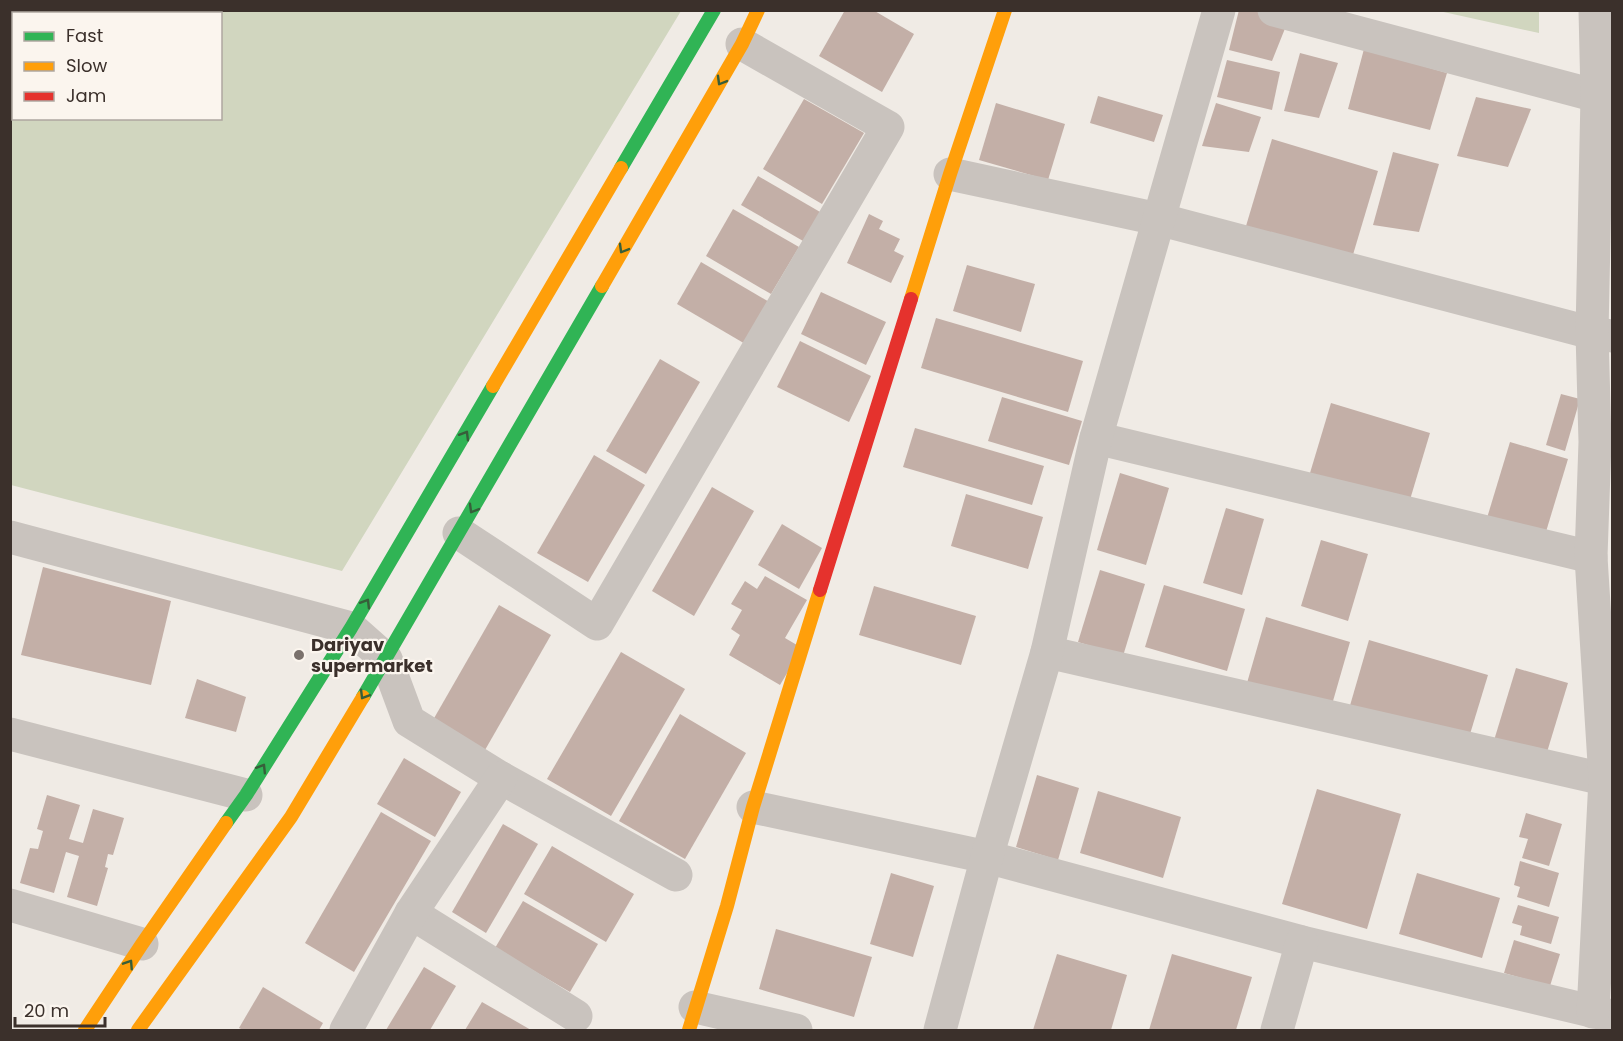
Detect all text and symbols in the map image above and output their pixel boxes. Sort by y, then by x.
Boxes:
legend [12,12,222,120]
text: Fast [66,23,103,48]
text: Slow [66,53,108,78]
one-way arrow [717,75,728,85]
text: Jam [66,83,106,108]
one-way arrow [619,243,630,253]
one-way arrow [457,431,469,441]
one-way arrow [468,503,480,513]
one-way arrow [358,599,370,609]
place label: Dariyav supermarket [311,632,433,678]
marker: Dariyav supermarket [292,648,306,662]
one-way arrow [359,689,371,699]
one-way arrow [255,764,267,774]
one-way arrow [121,960,133,970]
scale bar [15,990,105,1028]
text: 20 m [24,998,69,1023]

